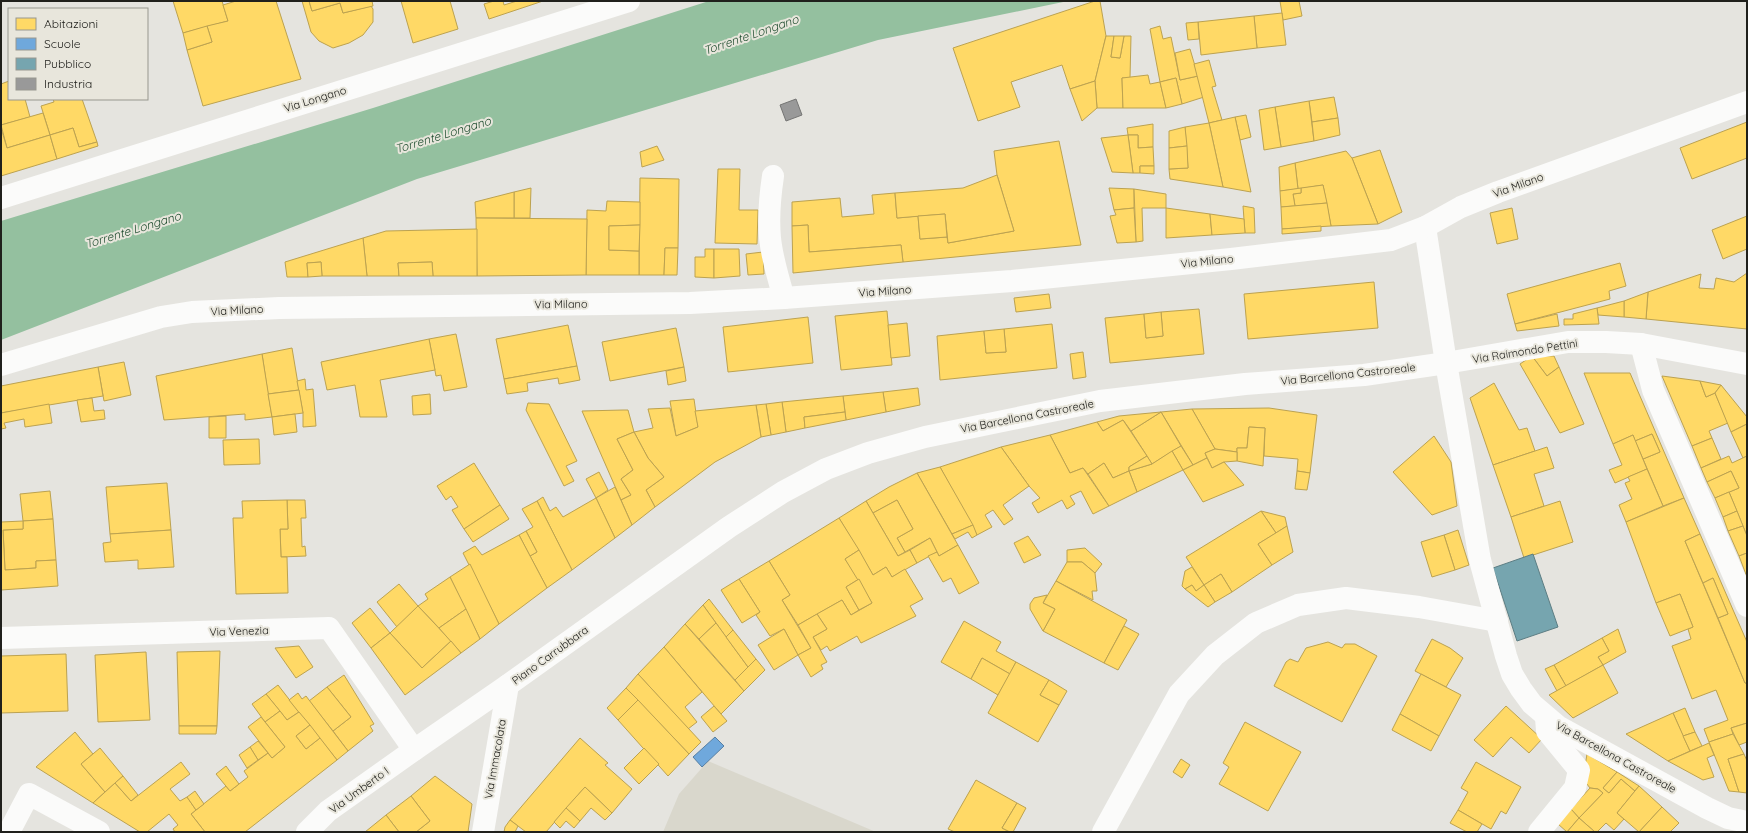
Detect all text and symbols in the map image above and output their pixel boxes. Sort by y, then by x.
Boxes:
legend [8,8,148,100]
water label: Torrente Longano [701,11,801,58]
text: Abitazioni [44,16,98,31]
text: Scuole [44,36,81,51]
text: Pubblico [44,56,91,71]
text: Industria [44,76,92,91]
street label: Via Longano [282,83,348,115]
water label: Torrente Longano [393,113,493,156]
street label: Via Milano [1491,169,1546,201]
water label: Torrente Longano [83,208,183,251]
street label: Via Milano [1180,251,1234,271]
street label: Via Milano [858,282,912,300]
street label: Via Milano [534,297,588,311]
street label: Via Milano [210,302,264,318]
street label: Via Raimondo Pettini [1471,336,1579,366]
street label: Via Barcellona Castroreale [1280,360,1416,388]
street label: Via Barcellona Castroreale [959,396,1095,436]
street label: Via Venezia [209,623,269,639]
street label: Piano Carrubbara [509,623,591,687]
street label: Via Immacolata [481,718,509,800]
street label: Via Barcellona Castroreale [1553,718,1679,796]
street label: Via Umberto I [326,764,392,816]

